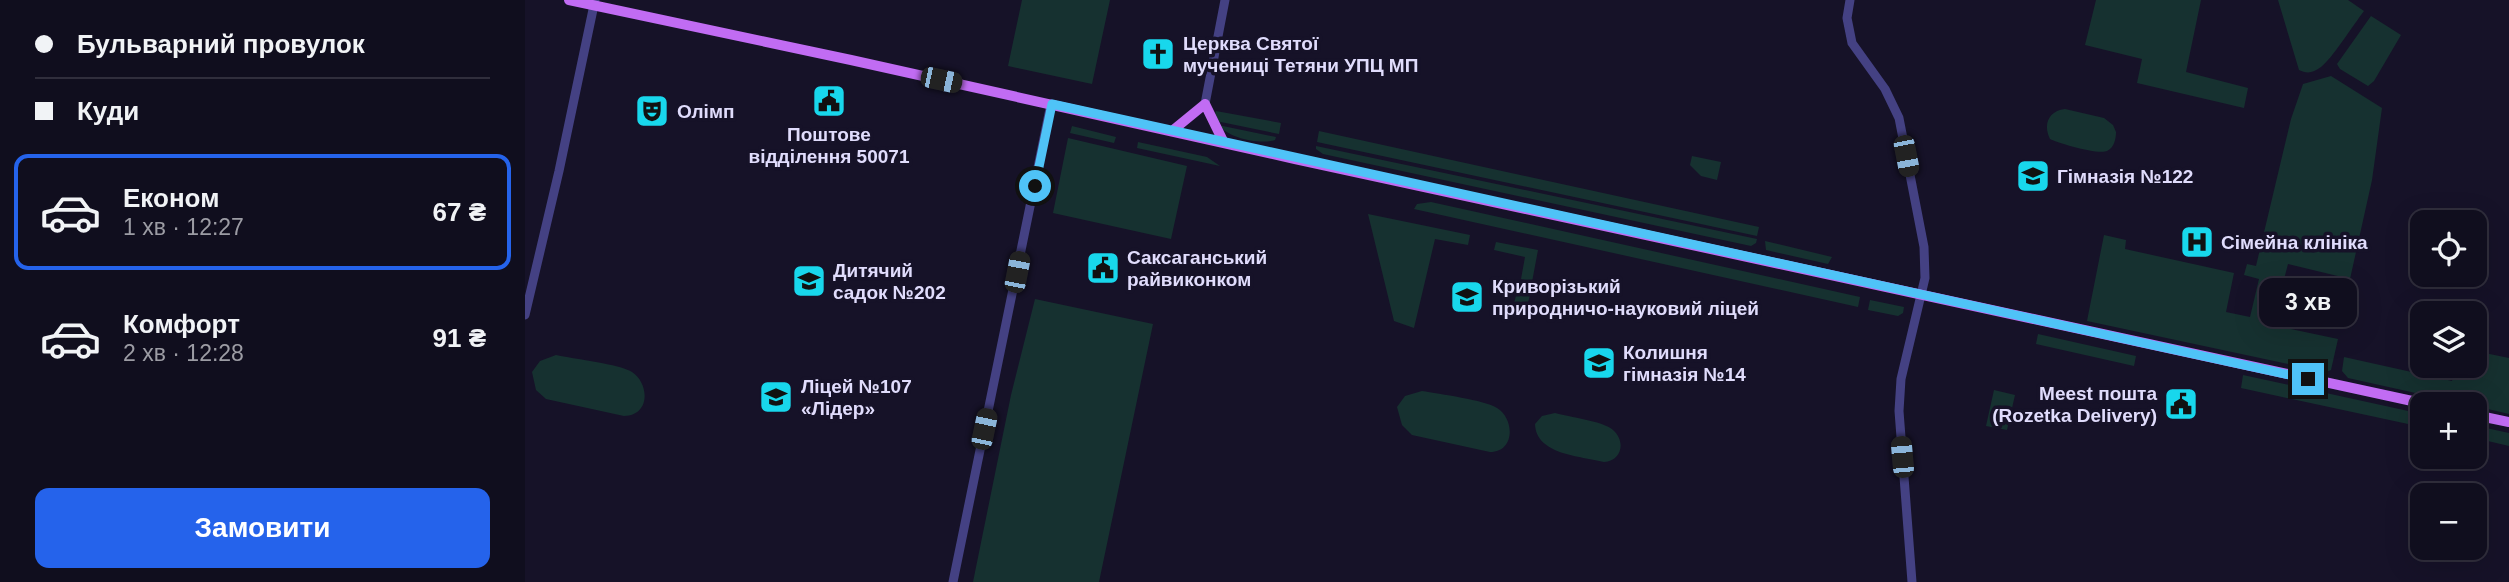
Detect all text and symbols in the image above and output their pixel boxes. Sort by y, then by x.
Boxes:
text: Бульварний провулок [77,29,365,59]
place label: Церква Святої мучениці Тетяни УПЦ МП [1183,33,1418,76]
church icon: Церква Святої мучениці Тетяни УПЦ МП [1139,35,1177,73]
car [919,65,964,95]
public building icon: Поштове відділення 50071 [810,82,848,120]
theatre icon: Олімп [633,92,671,130]
text: Куди [77,96,139,126]
place label: Олімп [677,101,734,122]
place label: Поштове відділення 50071 [749,124,910,167]
car [1892,133,1921,179]
school or university icon: Гімназія №122 [2014,157,2052,195]
place label: Гімназія №122 [2057,166,2193,187]
route start [1019,170,1051,202]
icon: car [39,181,102,244]
text: Економ [123,183,219,213]
text: 67 ₴ [433,197,486,227]
map controls [2410,210,2487,560]
button: locate [2410,210,2487,287]
text: 1 хв · 12:27 [123,214,244,240]
hospital icon: Сімейна клініка [2178,223,2216,261]
place label: Сімейна клініка [2221,232,2368,253]
place label: Саксаганський райвиконком [1127,247,1267,290]
car [1003,249,1032,295]
public building icon: Саксаганський райвиконком [1084,249,1122,287]
place label: Дитячий садок №202 [833,260,946,303]
school or university icon: Дитячий садок №202 [790,262,828,300]
place label: Криворізький природничо-науковий ліцей [1492,276,1759,319]
school or university icon: Криворізький природничо-науковий ліцей [1448,278,1486,316]
callout: 3 хв [2259,278,2357,326]
text: 3 хв [2285,289,2331,315]
button: layers [2410,301,2487,378]
icon: car [39,307,102,370]
text: Комфорт [123,309,240,339]
text: 91 ₴ [433,323,486,353]
text: 2 хв · 12:28 [123,340,244,366]
place label: Колишня гімназія №14 [1623,342,1746,385]
school or university icon: Колишня гімназія №14 [1580,344,1618,382]
route end [2292,363,2324,395]
place label: Ліцей №107 «Лідер» [801,376,912,419]
school or university icon: Ліцей №107 «Лідер» [757,378,795,416]
place label: Meest пошта (Rozetka Delivery) [1992,383,2157,426]
public building icon: Meest пошта (Rozetka Delivery) [2162,385,2200,423]
button: + [2410,392,2487,469]
car [970,406,999,452]
car [1890,435,1915,479]
button: − [2410,483,2487,560]
button: Замовити [35,488,490,568]

